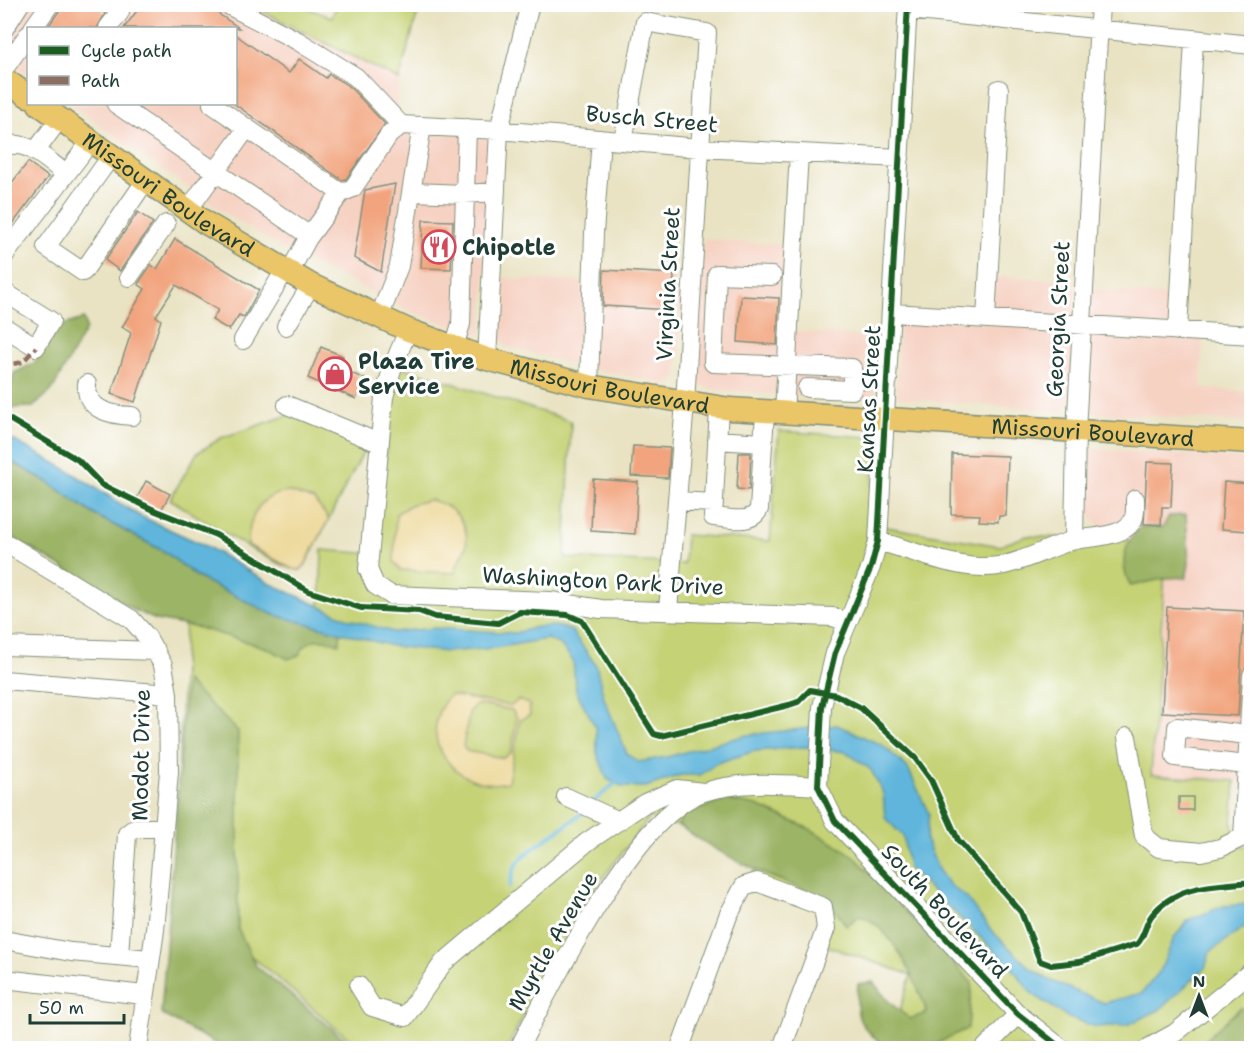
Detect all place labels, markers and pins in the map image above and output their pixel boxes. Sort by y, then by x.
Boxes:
restaurant icon: Chipotle [421,229,457,265]
place label: Chipotle [462,233,556,262]
place label: Plaza Tire Service [358,347,475,401]
shop icon: Plaza Tire Service [317,356,353,392]

